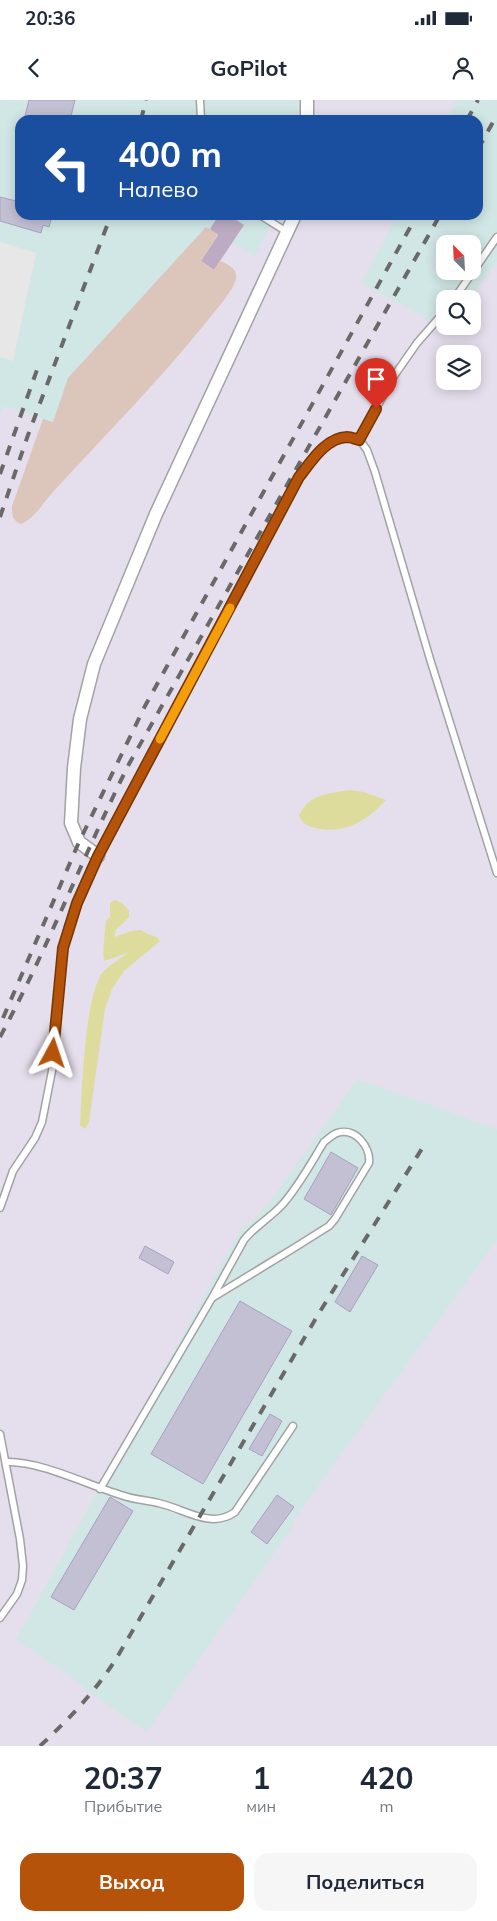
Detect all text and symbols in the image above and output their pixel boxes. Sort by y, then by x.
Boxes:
text: 20:36 [25,6,75,30]
icon: back [20,54,48,82]
text: GoPilot [210,54,287,82]
icon: person [449,54,477,82]
text: 400 m [118,132,222,176]
icon: left [35,135,100,200]
text: Налево [118,175,198,203]
north arrow [436,235,481,280]
map controls [436,235,481,390]
button: search [436,290,481,335]
button: layers [436,345,481,390]
pin [355,358,397,409]
icon: arrive [362,365,390,393]
position arrow [26,1026,78,1078]
text: 20:37 [83,1759,163,1797]
text: 1 [252,1759,270,1797]
text: 420 [360,1759,414,1797]
text: Прибытие [84,1796,162,1816]
text: мин [246,1796,276,1816]
text: m [380,1796,394,1816]
button: Выход [20,1853,244,1911]
button: Поделиться [254,1853,477,1911]

